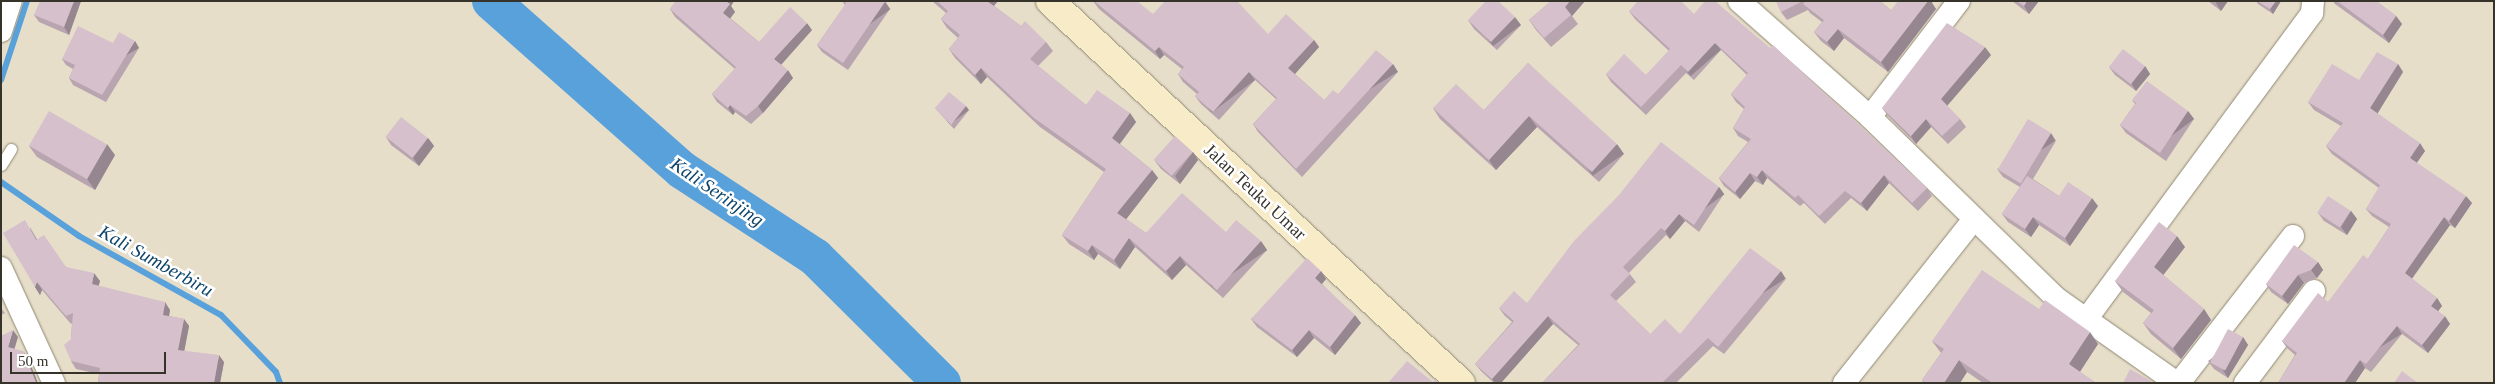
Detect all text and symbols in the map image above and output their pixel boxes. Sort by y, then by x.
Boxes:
street label: Jalan Teuku Umar [1199,139,1311,245]
water label: Kali Serinjing [666,153,768,231]
water label: Kali Sumberbiru [95,220,217,302]
scale bar [12,342,169,374]
text: 50 m [18,353,48,369]

